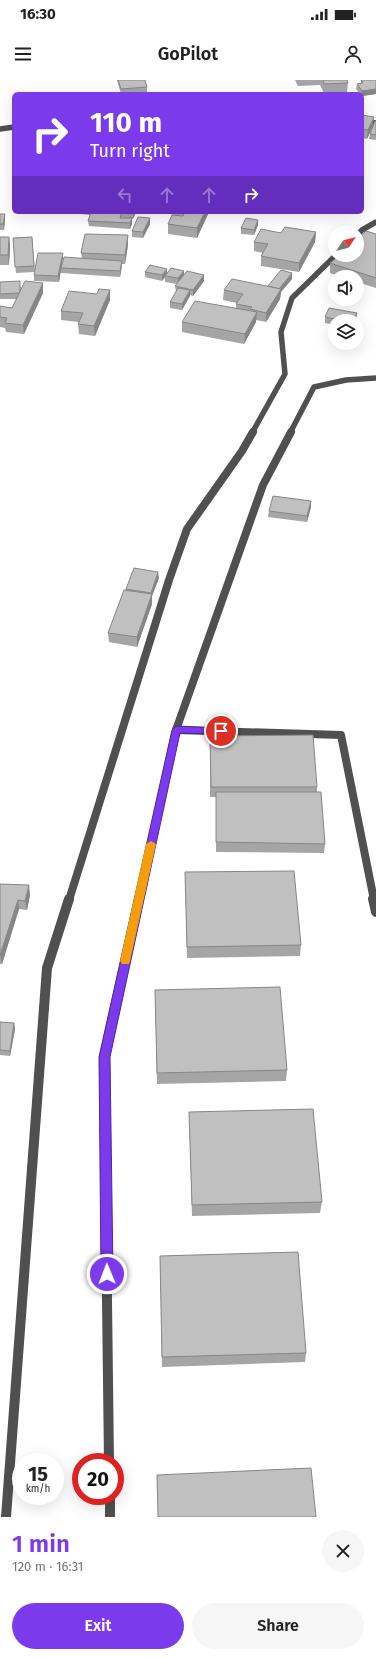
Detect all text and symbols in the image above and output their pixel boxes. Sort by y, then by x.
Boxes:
text: 16:30 [20,5,56,23]
icon: menu [12,43,34,65]
text: GoPilot [158,43,218,65]
icon: person [342,43,364,65]
text: 110 m [90,106,162,139]
icon: right [24,108,76,160]
text: Turn right [90,140,170,162]
icon: left [114,184,136,206]
icon: ahead [156,184,178,206]
icon: ahead [198,184,220,206]
icon: right [240,184,262,206]
north arrow [328,226,364,262]
map controls [328,226,364,350]
button: sound [328,270,364,306]
button: layers [328,314,364,350]
pin [204,714,238,748]
icon: arrive [210,720,232,742]
position arrow [86,1253,128,1295]
speed limit sign: 20 [72,1453,124,1505]
text: 15 [28,1462,48,1486]
text: km/h [26,1483,50,1495]
text: 1 min [12,1530,70,1558]
button: close [322,1530,364,1572]
text: 120 m · 16:31 [12,1559,84,1574]
button: Exit [12,1603,184,1649]
button: Share [192,1603,364,1649]

